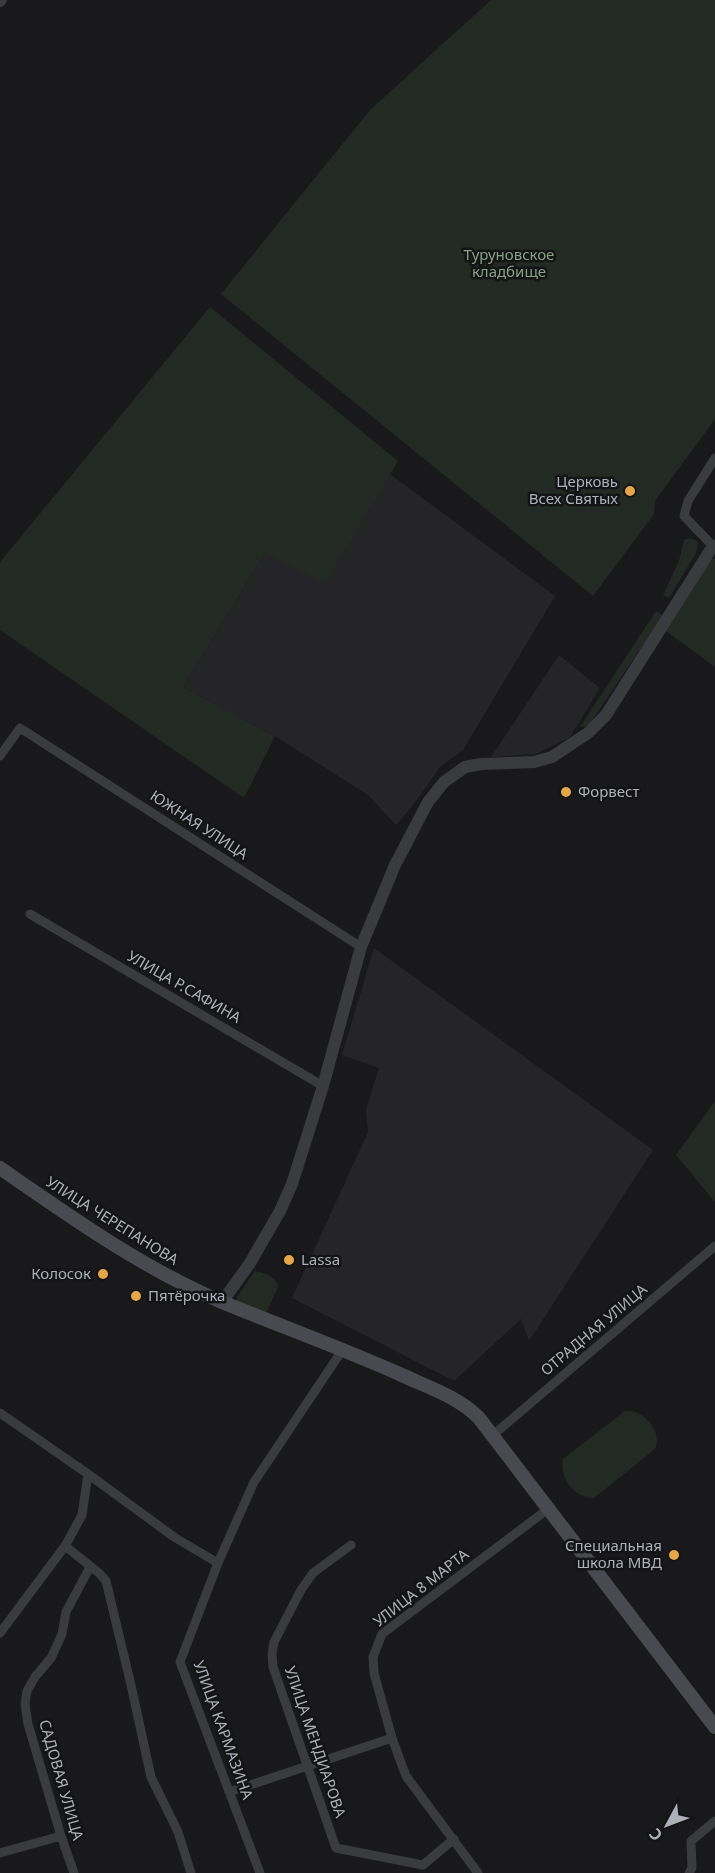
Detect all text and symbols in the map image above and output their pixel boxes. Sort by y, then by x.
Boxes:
park label: Туруновское кладбище [464,244,554,281]
place label: Церковь Всех Святых [529,471,618,508]
marker: Церковь Всех Святых [623,484,637,498]
place label: Форвест [578,781,639,801]
street label: ЮЖНАЯ УЛИЦА [147,785,253,864]
marker: Форвест [559,785,573,799]
street label: УЛИЦА Р.САФИНА [124,945,245,1027]
street label: УЛИЦА ЧЕРЕПАНОВА [43,1171,183,1269]
place label: Lassa [301,1249,340,1269]
marker: Lassa [282,1253,296,1267]
place label: Колосок [31,1263,91,1283]
marker: Колосок [96,1267,110,1281]
street label: ОТРАДНАЯ УЛИЦА [536,1279,651,1380]
place label: Пятёрочка [148,1285,225,1305]
marker: Пятёрочка [129,1289,143,1303]
place label: Специальная школа МВД [565,1535,662,1572]
street label: УЛИЦА 8 МАРТА [369,1543,473,1631]
marker: Специальная школа МВД [667,1548,681,1562]
street label: УЛИЦА КАРМАЗИНА [190,1658,258,1802]
street label: УЛИЦА МЕНДИАРОВА [281,1663,351,1821]
street label: САДОВАЯ УЛИЦА [35,1717,89,1843]
north arrow [637,1795,697,1855]
text: С [644,1824,667,1846]

